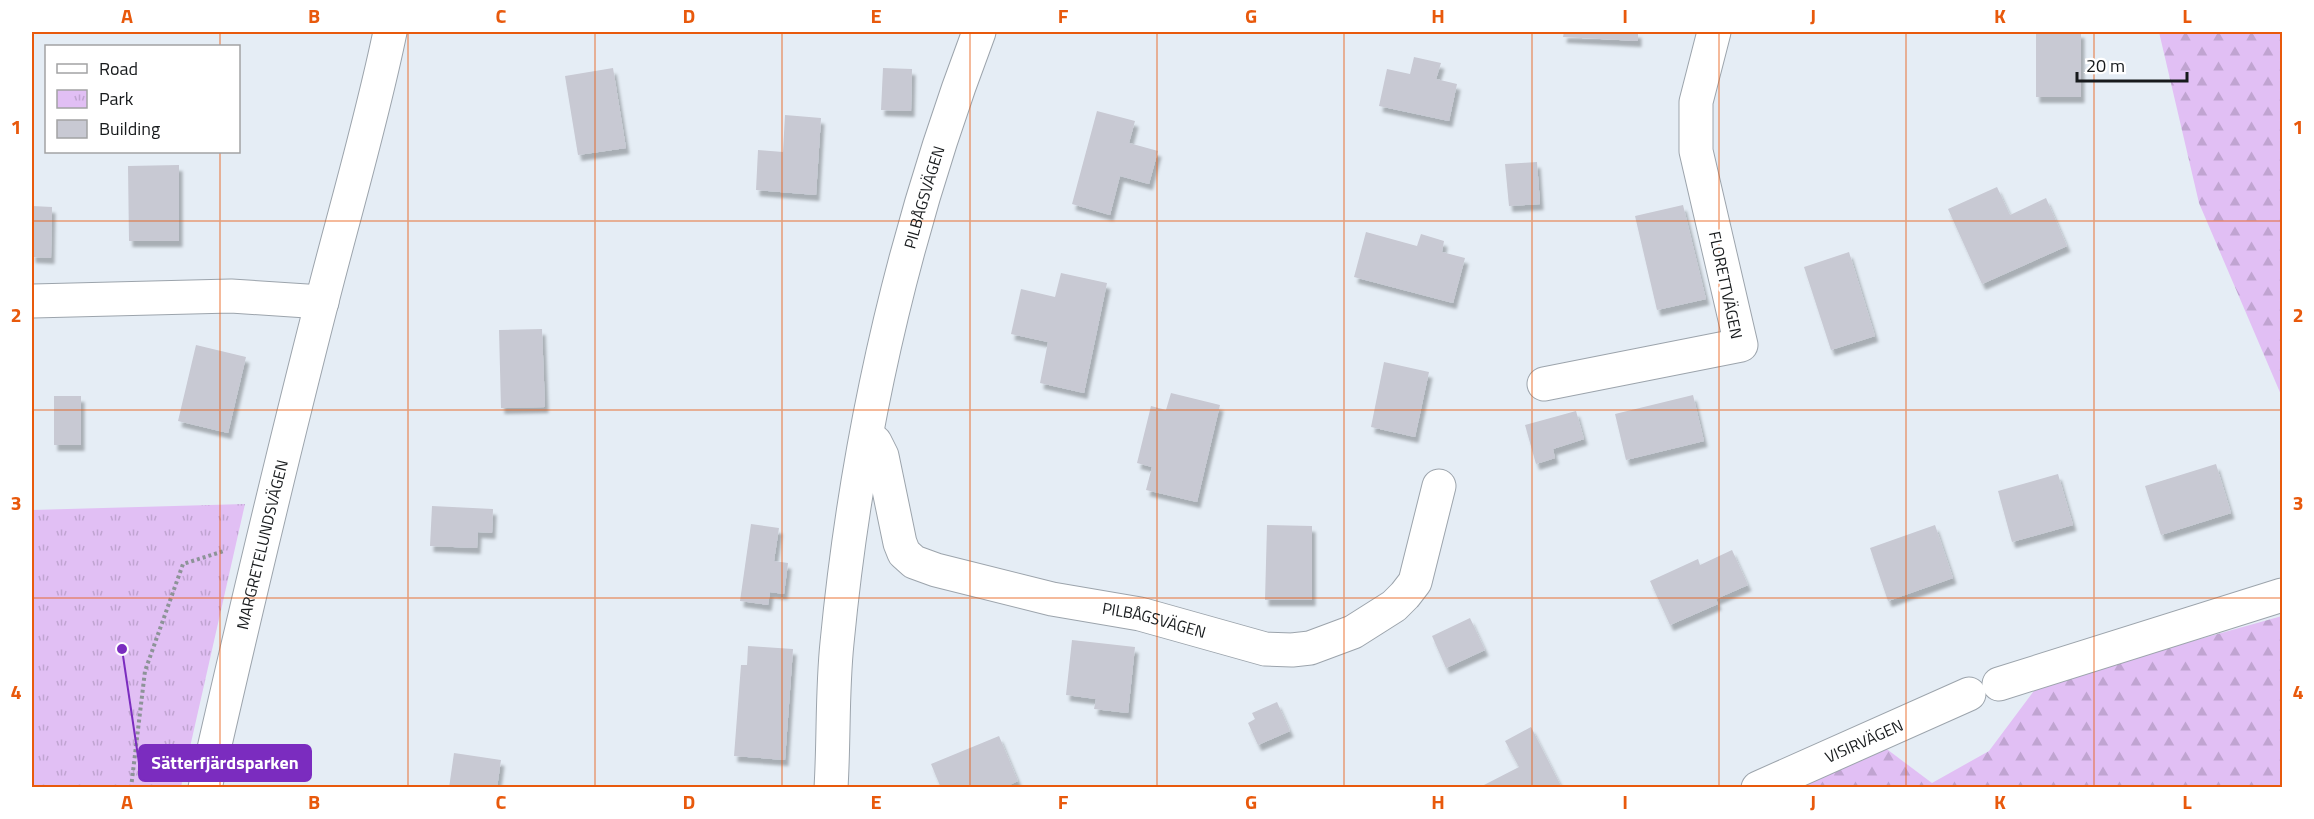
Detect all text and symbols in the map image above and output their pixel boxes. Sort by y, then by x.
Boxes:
text: A [121,0,133,31]
text: B [308,0,320,31]
text: C [496,0,507,31]
text: D [683,0,695,31]
text: E [870,0,882,31]
text: F [1058,0,1069,31]
text: G [1245,0,1257,31]
text: H [1431,0,1445,31]
text: I [1622,0,1628,31]
text: J [1810,0,1816,31]
text: K [1994,0,2006,31]
text: L [2182,0,2192,31]
legend [45,45,240,153]
scale bar [2077,45,2186,83]
text: 20 m [2086,52,2125,79]
text: Road [99,55,138,82]
text: Park [99,85,134,112]
text: 1 [10,111,22,142]
text: 1 [2292,111,2304,142]
text: Building [99,115,160,142]
street label: PILBÅGSVÄGEN [897,143,951,251]
street label: FLORETTVÄGEN [1703,229,1749,341]
text: 2 [10,299,22,330]
text: 2 [2292,299,2304,330]
street label: MARGRETELUNDSVÄGEN [230,457,294,632]
text: 3 [10,487,22,518]
text: 3 [2292,487,2304,518]
street label: PILBÅGSVÄGEN [1100,596,1209,644]
text: 4 [10,676,22,707]
text: 4 [2292,676,2304,707]
street label: VISIRVÄGEN [1821,713,1907,769]
callout: Sätterfjärdsparken [139,745,311,781]
text: Sätterfjärdsparken [151,749,299,776]
text: A [121,786,133,817]
text: B [308,786,320,817]
text: C [496,786,507,817]
text: D [683,786,695,817]
text: E [870,786,882,817]
text: F [1058,786,1069,817]
text: G [1245,786,1257,817]
text: H [1431,786,1445,817]
text: I [1622,786,1628,817]
text: J [1810,786,1816,817]
text: K [1994,786,2006,817]
text: L [2182,786,2192,817]

